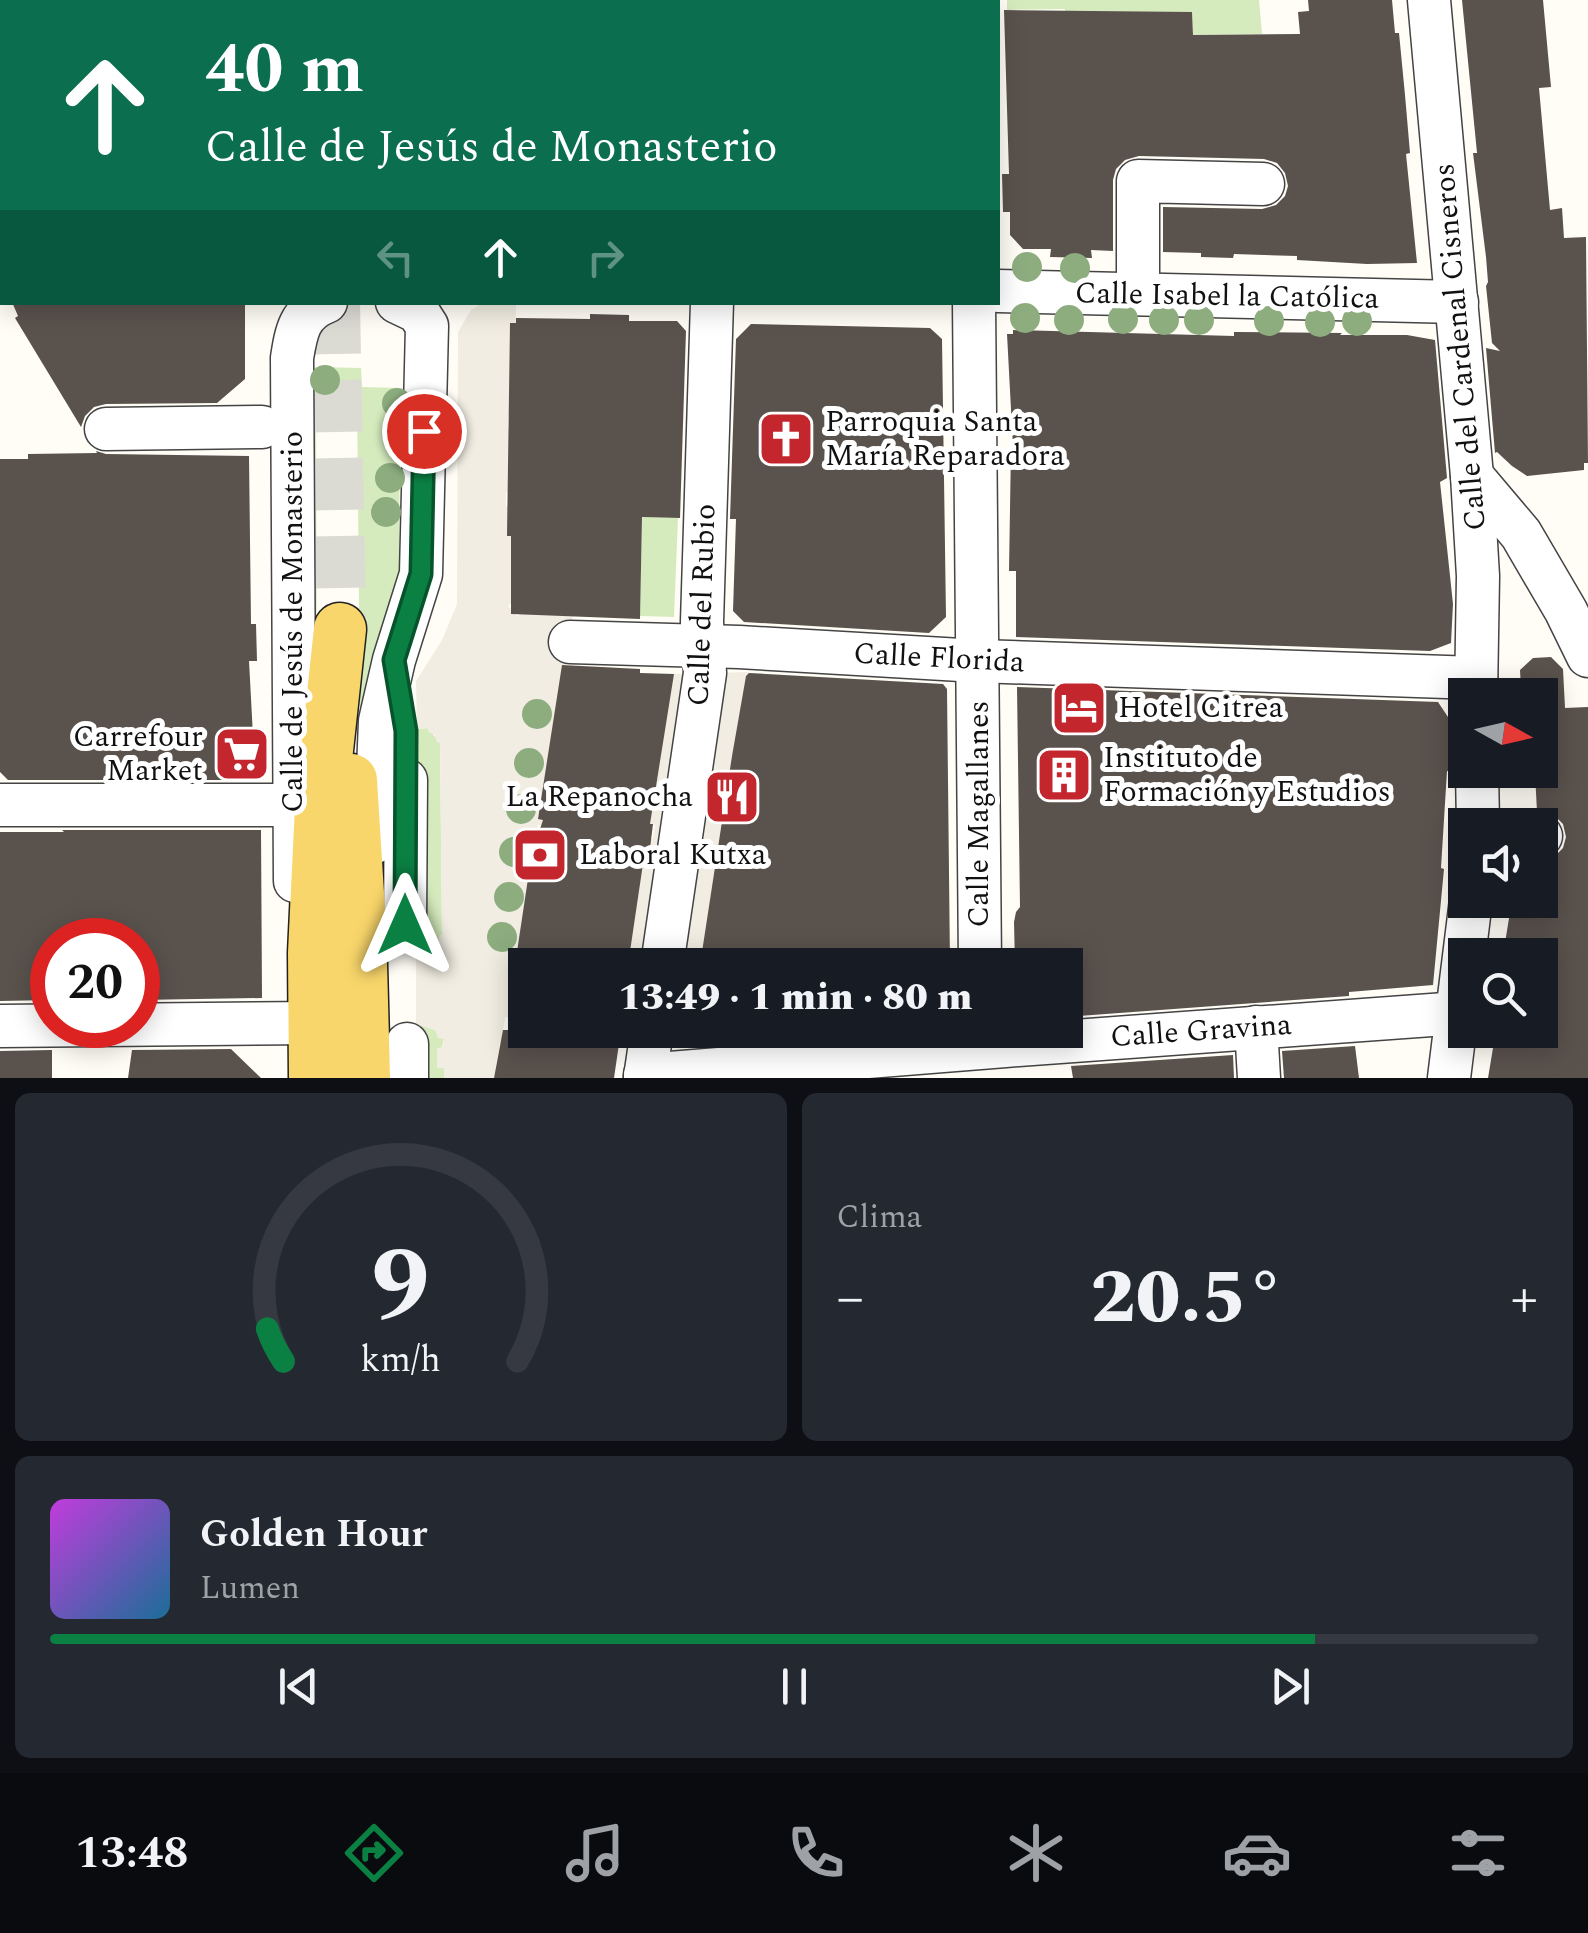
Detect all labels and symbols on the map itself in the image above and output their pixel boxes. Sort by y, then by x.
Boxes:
street label: Calle del Cardenal Cisneros [1421,161,1499,533]
street label: Calle Isabel la Católica [1074,270,1380,322]
pin [382,389,467,474]
place label: Parroquia Santa María Reparadora [825,399,1065,479]
church icon: Parroquia Santa María Reparadora [756,409,816,469]
street label: Calle de Jesús de Monasterio [270,431,316,813]
street label: Calle del Rubio [675,503,729,707]
street label: Calle Florida [852,631,1026,685]
hotel icon: Hotel Citrea [1049,678,1109,738]
north arrow [1448,678,1558,788]
place label: Hotel Citrea [1118,685,1284,731]
street label: Calle Magallanes [956,700,1002,928]
place label: Carrefour Market [73,714,203,794]
supermarket icon: Carrefour Market [212,724,272,784]
place label: Instituto de Formación y Estudios [1103,735,1391,815]
building icon: Instituto de Formación y Estudios [1034,745,1094,805]
restaurant icon: La Repanocha [702,767,762,827]
place label: La Repanocha [506,774,693,820]
bank icon: Laboral Kutxa [510,825,570,885]
place label: Laboral Kutxa [579,832,767,878]
position arrow [353,873,457,977]
speed limit sign: 20 [30,918,160,1048]
street label: Calle Gravina [1109,1002,1294,1060]

